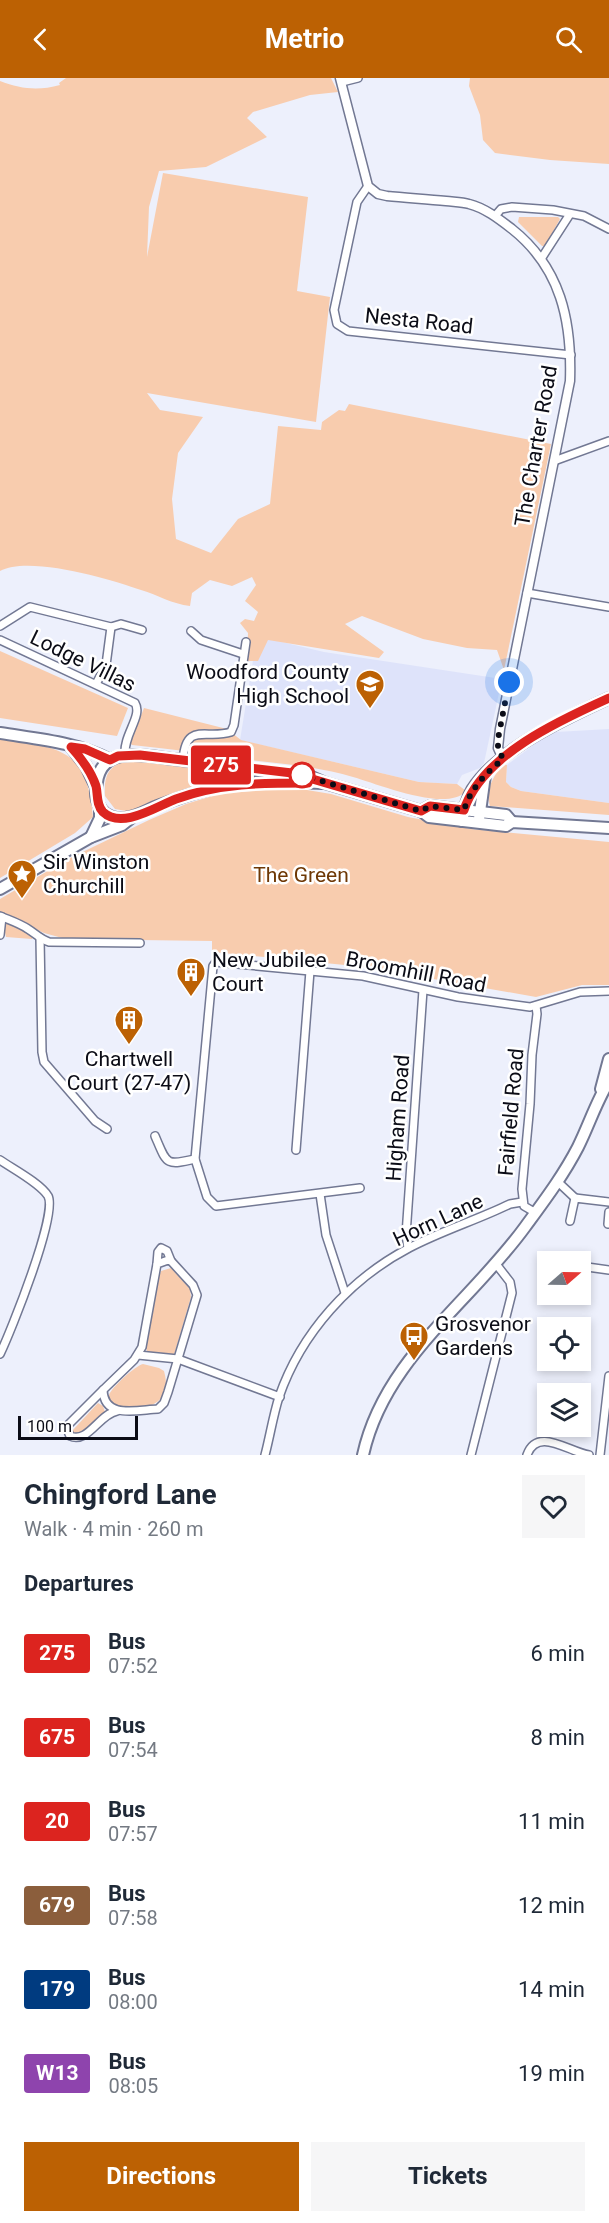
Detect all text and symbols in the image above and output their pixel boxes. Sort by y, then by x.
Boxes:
icon: back [24,23,57,56]
text: Metrio [265,23,344,55]
icon: search [552,23,585,56]
street label: Nesta Road [364,303,474,339]
street label: The Charter Road [510,364,562,528]
street label: Lodge Villas [26,625,140,697]
place label: Woodford County High School [186,660,349,708]
your location [494,667,524,697]
school or university icon: Woodford County High School [354,668,386,710]
line badge: 275 [186,746,256,784]
text: 275 [203,753,239,777]
unlabelled marker [289,762,315,788]
place label: Sir Winston Churchill [43,850,149,898]
place icon: Sir Winston Churchill [6,858,38,900]
park label: The Green [253,863,349,887]
street label: Broomhill Road [344,947,488,997]
place label: New Jubilee Court [212,948,327,996]
building icon: New Jubilee Court [175,956,207,998]
building icon: Chartwell Court (27-47) [113,1004,145,1046]
place label: Chartwell Court (27-47) [67,1047,191,1095]
street label: Fairfield Road [493,1047,529,1177]
street label: Higham Road [382,1054,414,1182]
street label: Horn Lane [389,1189,487,1251]
north arrow [537,1251,591,1305]
map controls [537,1251,591,1437]
place label: Grosvenor Gardens [435,1312,531,1360]
button: locate [537,1317,591,1371]
bus stop icon: Grosvenor Gardens [398,1320,430,1362]
button: layers [537,1383,591,1437]
scale bar [18,1413,138,1440]
text: 100 m [27,1417,72,1436]
button: heart [522,1475,585,1538]
text: Chingford Lane [24,1478,217,1511]
text: Walk · 4 min · 260 m [24,1517,203,1541]
text: Departures [24,1571,134,1596]
text: Bus [108,1629,146,1654]
text: 275 [39,1641,75,1665]
text: 6 min [530,1641,585,1666]
text: 07:52 [108,1654,158,1678]
text: Bus [108,1713,146,1738]
text: 675 [39,1725,75,1749]
text: 8 min [530,1725,585,1750]
text: 07:54 [108,1738,158,1762]
text: Bus [108,1797,146,1822]
text: 20 [45,1809,69,1833]
text: 11 min [518,1809,585,1834]
text: 07:57 [108,1822,158,1846]
text: Bus [108,1881,146,1906]
text: 679 [39,1893,75,1917]
text: 12 min [518,1893,585,1918]
text: 07:58 [108,1906,158,1930]
text: Bus [108,1965,146,1990]
text: 179 [39,1977,75,2001]
text: 14 min [518,1977,585,2002]
text: 08:00 [108,1990,158,2014]
text: Bus [108,2049,146,2074]
text: W13 [36,2061,78,2085]
text: 19 min [518,2061,585,2086]
text: 08:05 [108,2074,158,2098]
button: Directions [24,2142,299,2211]
button: Tickets [311,2142,585,2211]

